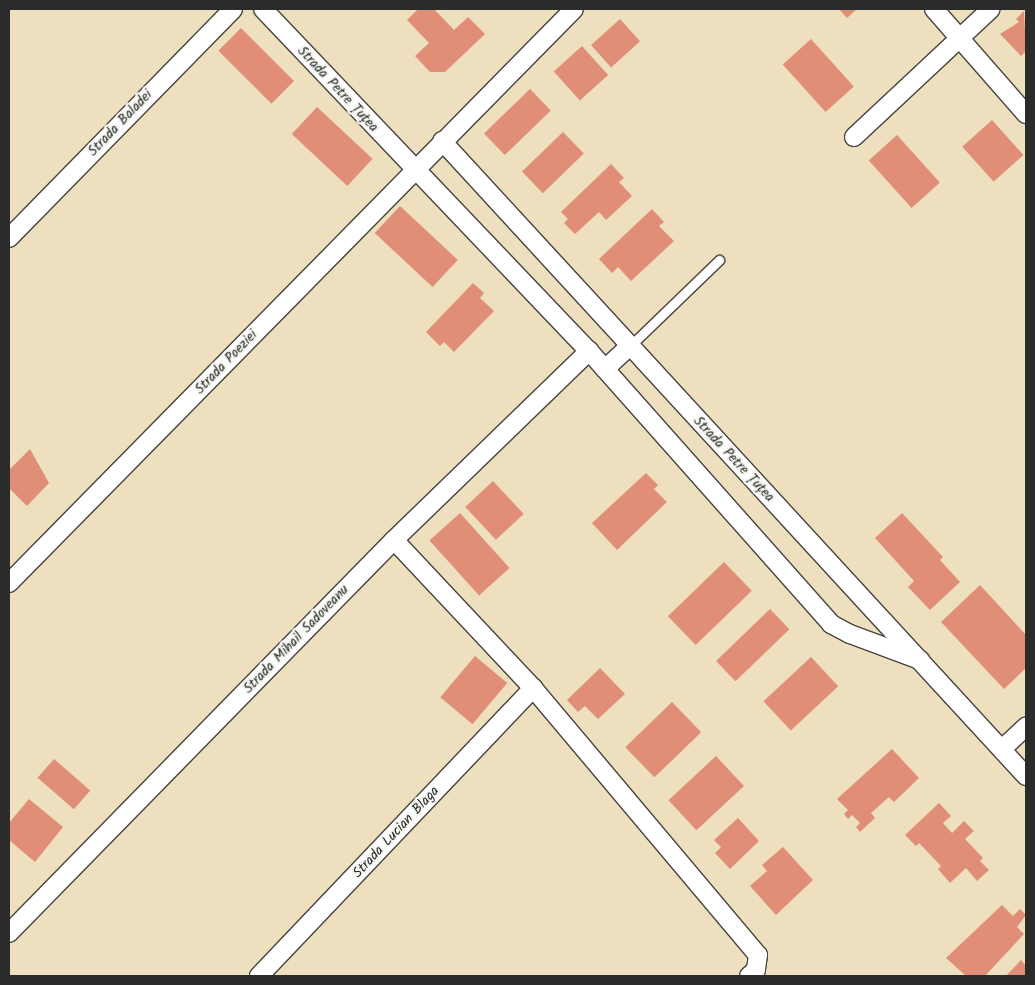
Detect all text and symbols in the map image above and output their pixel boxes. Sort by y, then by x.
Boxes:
street label: Strada Petre Țuțea [294,43,382,135]
street label: Strada Baladei [84,86,156,160]
street label: Strada Poeziei [191,326,261,398]
street label: Strada Petre Țuțea [690,413,778,505]
street label: Strada Mihail Sadoveanu [240,581,352,697]
street label: Strada Lucian Blaga [349,783,443,881]

